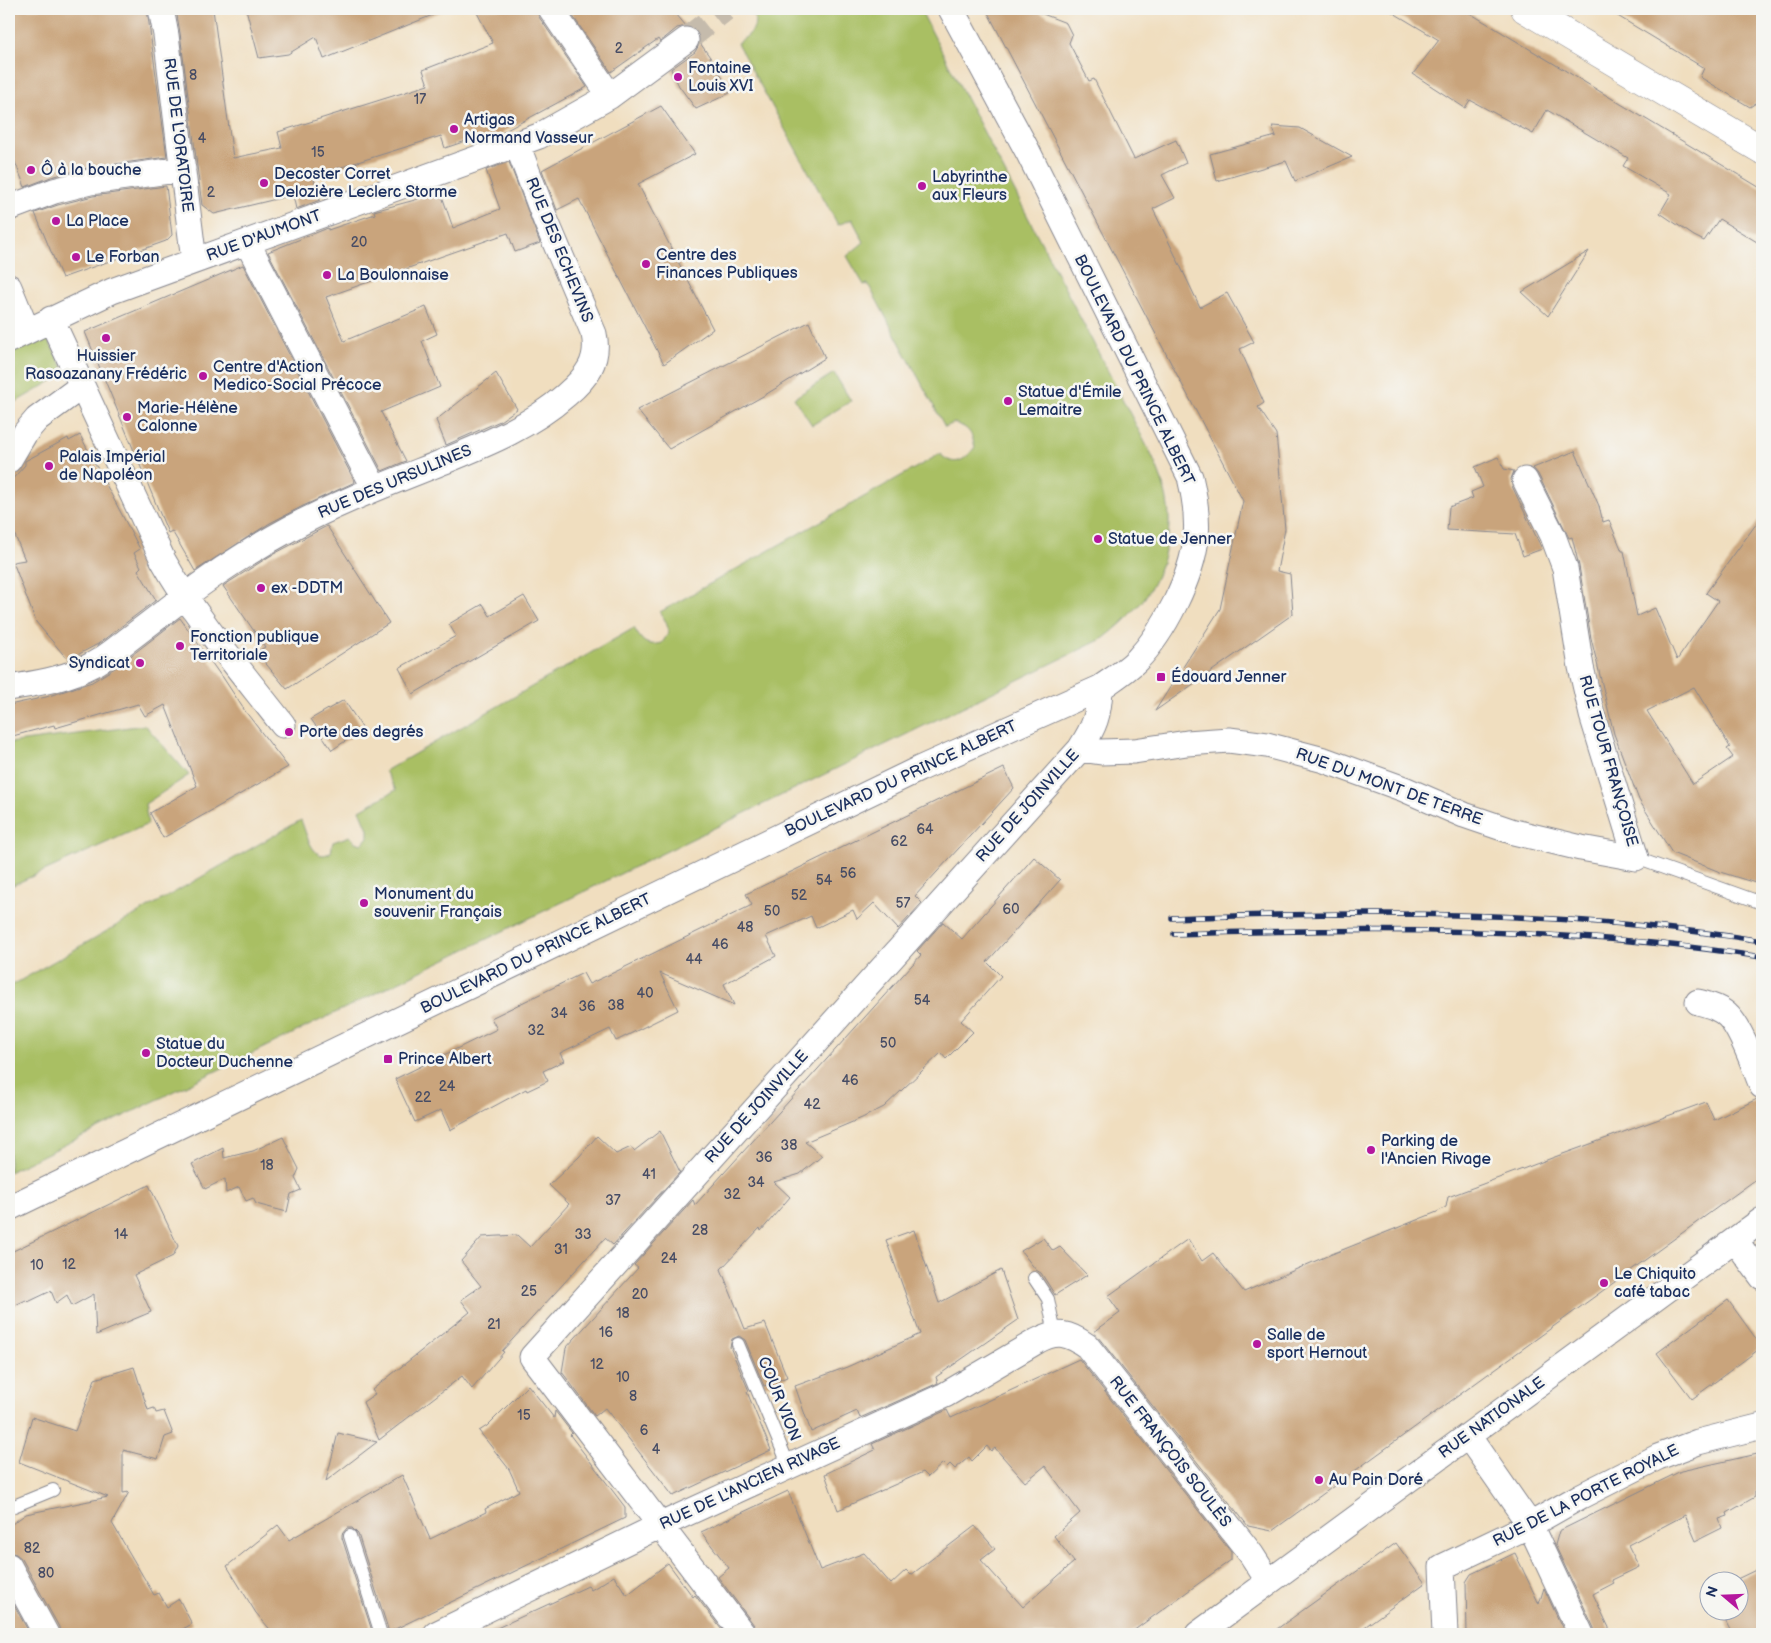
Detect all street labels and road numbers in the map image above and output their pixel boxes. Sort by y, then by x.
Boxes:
street label: RUE DE L'ORATOIRE [159,57,197,213]
street label: RUE DES ECHEVINS [521,175,597,325]
street label: RUE D'AUMONT [204,206,324,266]
street label: BOULEVARD DU PRINCE ALBERT [1070,252,1198,489]
street label: RUE DES URSULINES [315,441,475,523]
street label: RUE TOUR FRANÇOISE [1574,673,1642,849]
street label: BOULEVARD DU PRINCE ALBERT [782,717,1021,841]
street label: RUE DU MONT DE TERRE [1293,744,1485,830]
street label: RUE DE JOINVILLE [972,746,1084,866]
street label: BOULEVARD DU PRINCE ALBERT [418,890,655,1018]
street label: RUE DE JOINVILLE [701,1047,813,1167]
street label: COUR VION [753,1354,805,1444]
street label: RUE FRANÇOIS SOULÈS [1105,1371,1236,1531]
street label: RUE NATIONALE [1435,1373,1549,1463]
street label: RUE DE L'ANCIEN RIVAGE [657,1434,843,1534]
street label: RUE DE LA PORTE ROYALE [1490,1441,1682,1551]

